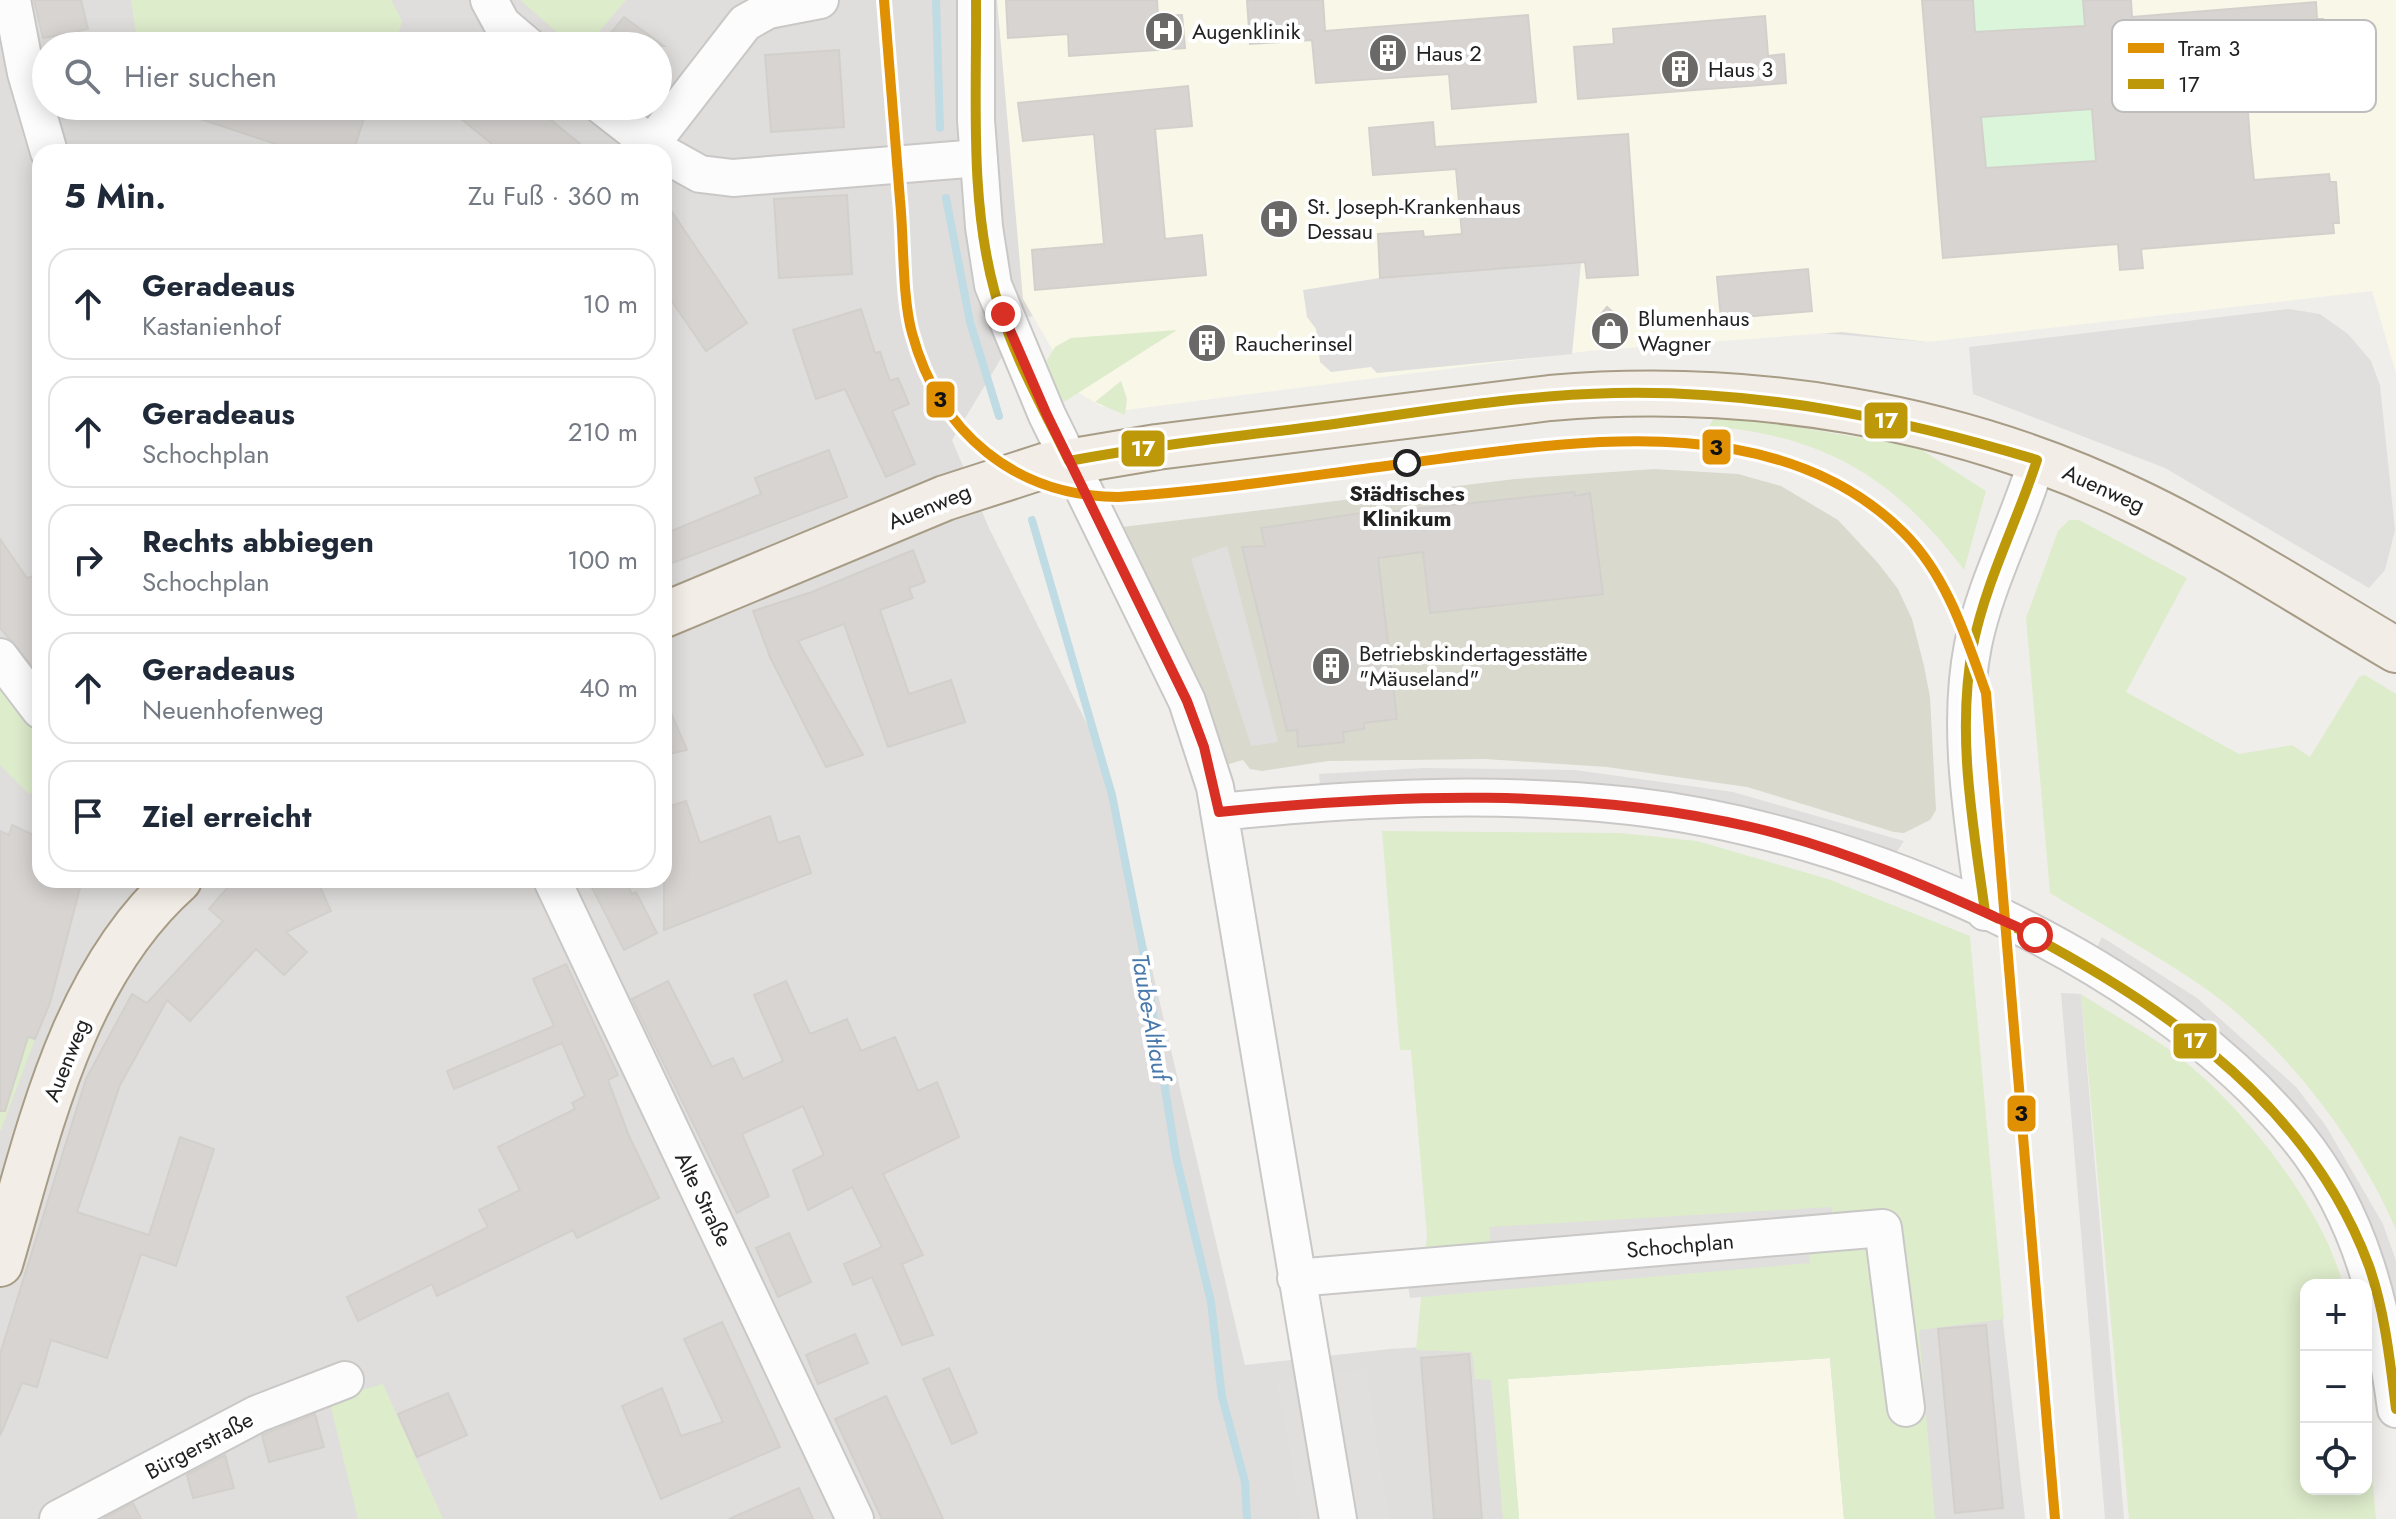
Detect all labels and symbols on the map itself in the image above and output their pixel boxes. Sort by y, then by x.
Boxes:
hospital icon: Augenklinik [1143,10,1185,52]
place label: Augenklinik [1192,15,1301,47]
legend [2112,20,2376,112]
building icon: Haus 2 [1367,32,1409,74]
text: Tram 3 [2178,32,2240,64]
place label: Haus 2 [1416,37,1482,69]
building icon: Haus 3 [1659,48,1701,90]
place label: Haus 3 [1708,53,1773,85]
text: 17 [2178,68,2200,100]
place label: St. Joseph-Krankenhaus Dessau [1307,190,1521,247]
hospital icon: St. Joseph-Krankenhaus Dessau [1258,198,1300,240]
route end [985,296,1021,332]
place label: Blumenhaus Wagner [1638,302,1750,359]
shop icon: Blumenhaus Wagner [1589,310,1631,352]
building icon: Raucherinsel [1186,322,1228,364]
place label: Raucherinsel [1235,327,1353,359]
line badge: 3 [925,380,956,419]
text: 3 [933,383,947,415]
line badge: 17 [1863,401,1909,440]
text: 17 [1874,404,1899,436]
line badge: 3 [1701,428,1732,466]
line badge: 17 [1120,429,1166,468]
text: 3 [1709,431,1723,463]
text: 17 [1131,432,1156,464]
marker: Städtisches Klinikum [1394,450,1420,476]
street label: Auenweg [2058,456,2150,520]
street label: Auenweg [883,475,975,537]
place label: Städtisches Klinikum [1349,477,1465,534]
place label: Betriebskindertagesstätte "Mäuseland" [1359,637,1588,694]
building icon: Betriebskindertagesstätte "Mäuseland" [1310,645,1352,687]
route start [2017,917,2053,953]
water label: Taube-Altlauf [1123,951,1180,1086]
street label: Auenweg [35,1014,97,1106]
line badge: 17 [2172,1022,2218,1060]
text: 17 [2183,1024,2208,1056]
line badge: 3 [2006,1094,2037,1133]
text: 3 [2014,1097,2028,1129]
street label: Alte Straße [667,1146,741,1252]
street label: Schochplan [1625,1224,1735,1266]
street label: Bürgerstraße [139,1403,259,1487]

